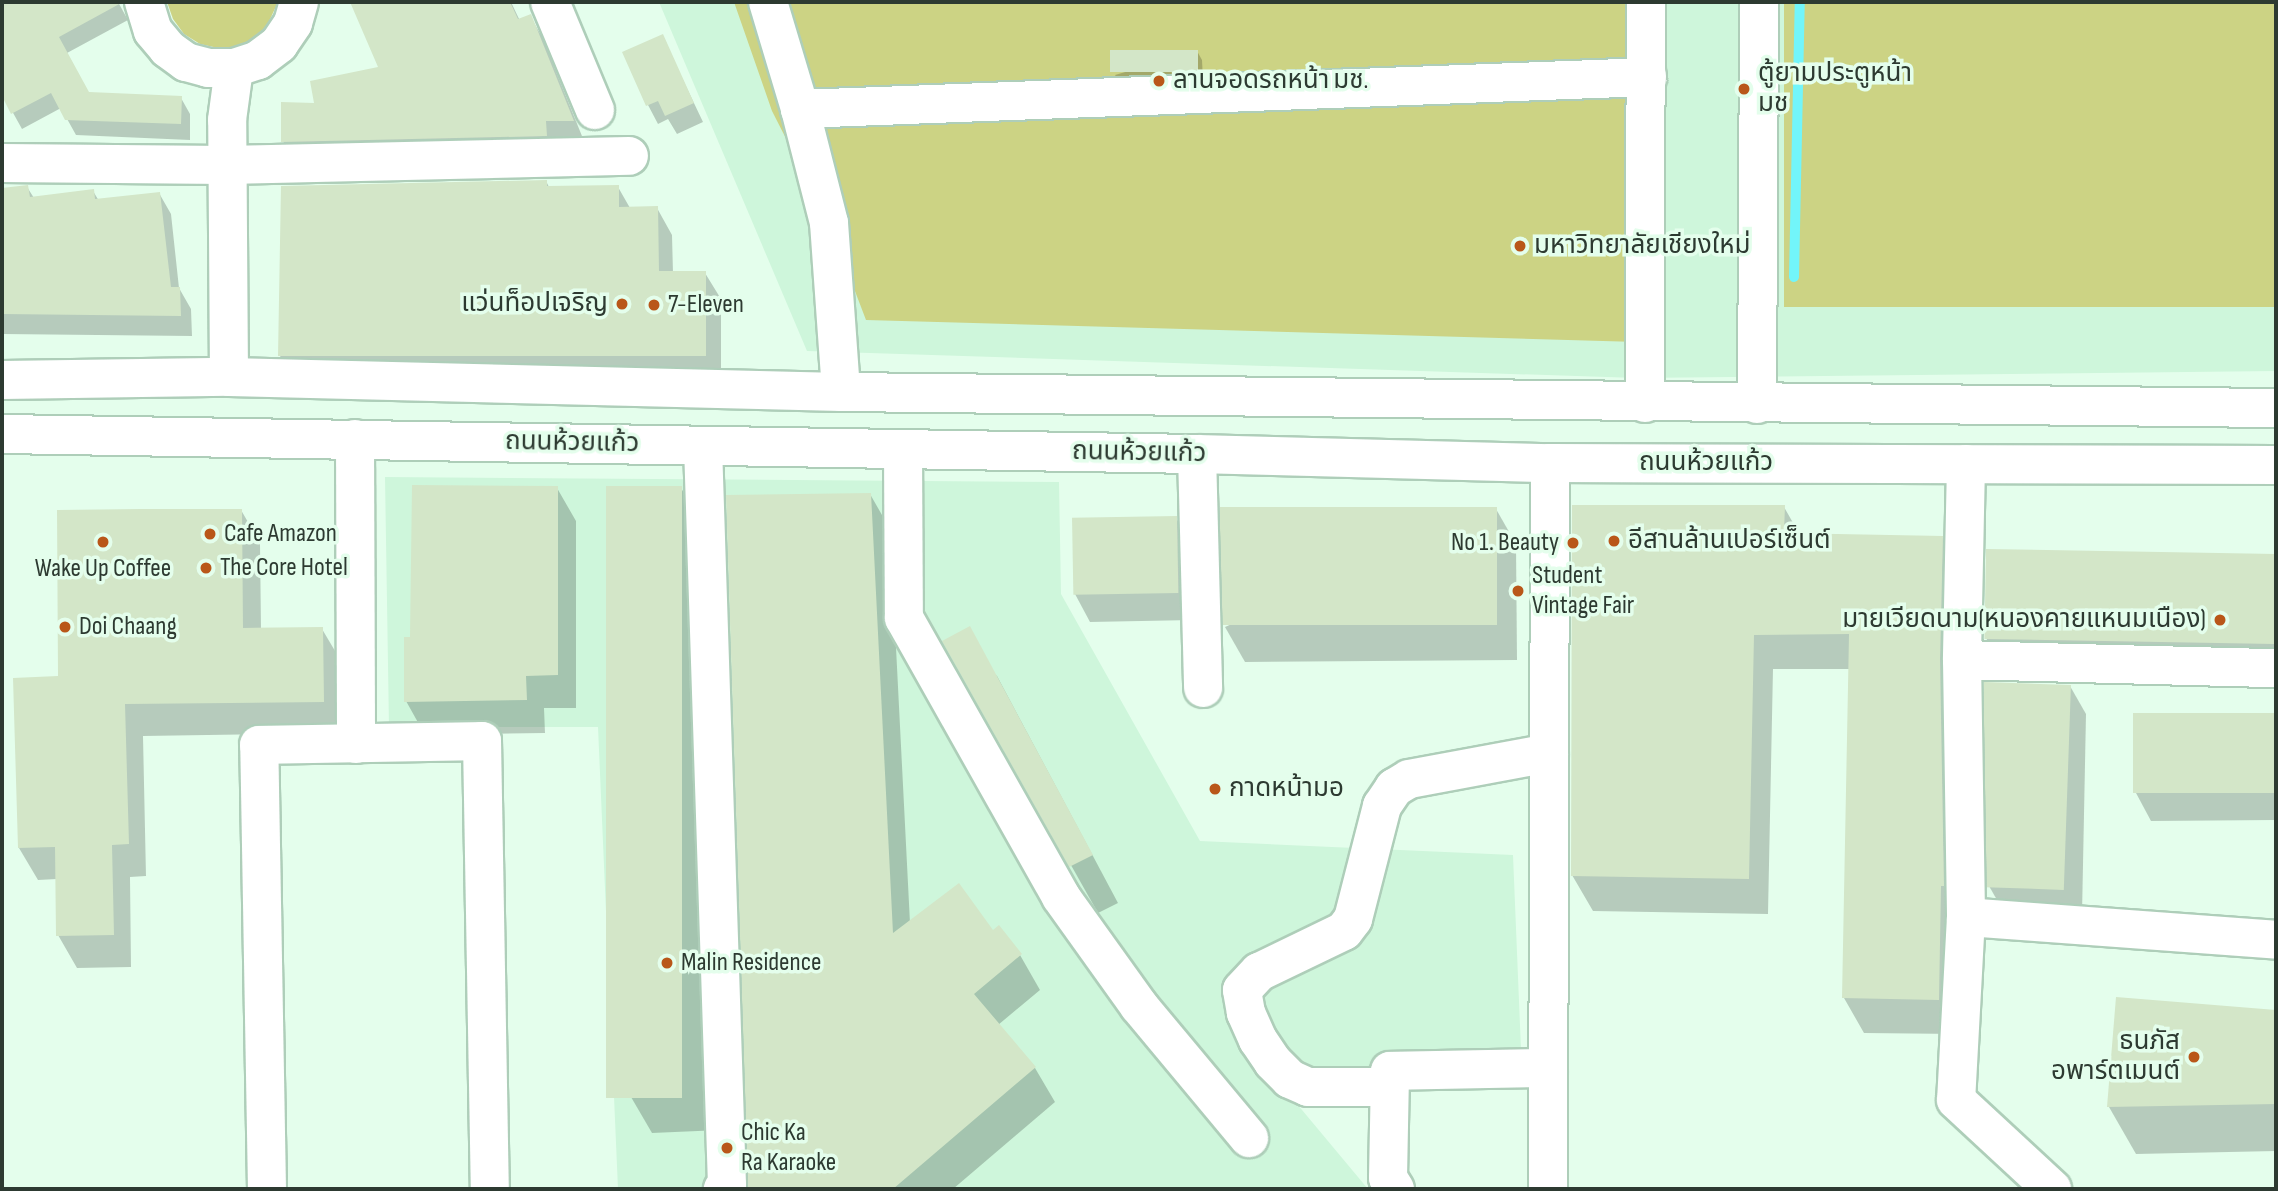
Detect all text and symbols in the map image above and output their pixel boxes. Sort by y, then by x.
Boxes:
place label: ตู้ยามประตูหน้า มช [1758,58,1912,119]
place label: ลานจอดรถหน้า มช. [1173,65,1369,97]
marker: ลานจอดรถหน้า มช. [1151,73,1167,89]
marker: ตู้ยามประตูหน้า มช [1736,81,1752,97]
place label: มหาวิทยาลัยเชียงใหม่ [1534,230,1751,262]
marker: มหาวิทยาลัยเชียงใหม่ [1512,238,1528,254]
place label: แว่นท็อปเจริญ [461,288,608,320]
place label: 7-Eleven [668,289,744,321]
marker: แว่นท็อปเจริญ [614,296,630,312]
marker: 7-Eleven [646,297,662,313]
street label: ถนนห้วยแก้ว [505,426,639,460]
street label: ถนนห้วยแก้ว [1072,436,1206,470]
street label: ถนนห้วยแก้ว [1639,447,1773,479]
place label: Cafe Amazon [224,518,337,550]
place label: อีสานล้านเปอร์เซ็นต์ [1628,525,1831,557]
marker: Cafe Amazon [202,526,218,542]
place label: No 1. Beauty [1451,527,1559,559]
marker: อีสานล้านเปอร์เซ็นต์ [1606,533,1622,549]
marker: Wake Up Coffee [95,534,111,550]
marker: No 1. Beauty [1565,535,1581,551]
place label: The Core Hotel [220,552,348,584]
place label: Wake Up Coffee [35,553,171,585]
marker: The Core Hotel [198,560,214,576]
place label: Student Vintage Fair [1532,560,1634,622]
marker: Student Vintage Fair [1510,583,1526,599]
place label: มายเวียดนาม(หนองคายแหนมเนือง) [1842,604,2206,636]
place label: Doi Chaang [79,611,177,643]
marker: มายเวียดนาม(หนองคายแหนมเนือง) [2212,612,2228,628]
marker: Doi Chaang [57,619,73,635]
place label: กาดหน้ามอ [1229,773,1344,805]
marker: กาดหน้ามอ [1207,781,1223,797]
place label: Malin Residence [681,947,821,979]
marker: Malin Residence [659,955,675,971]
place label: ธนภัส อพาร์ตเมนต์ [2051,1026,2180,1088]
marker: ธนภัส อพาร์ตเมนต์ [2186,1049,2202,1065]
place label: Chic Ka Ra Karaoke [741,1117,836,1178]
marker: Chic Ka Ra Karaoke [719,1140,735,1156]

